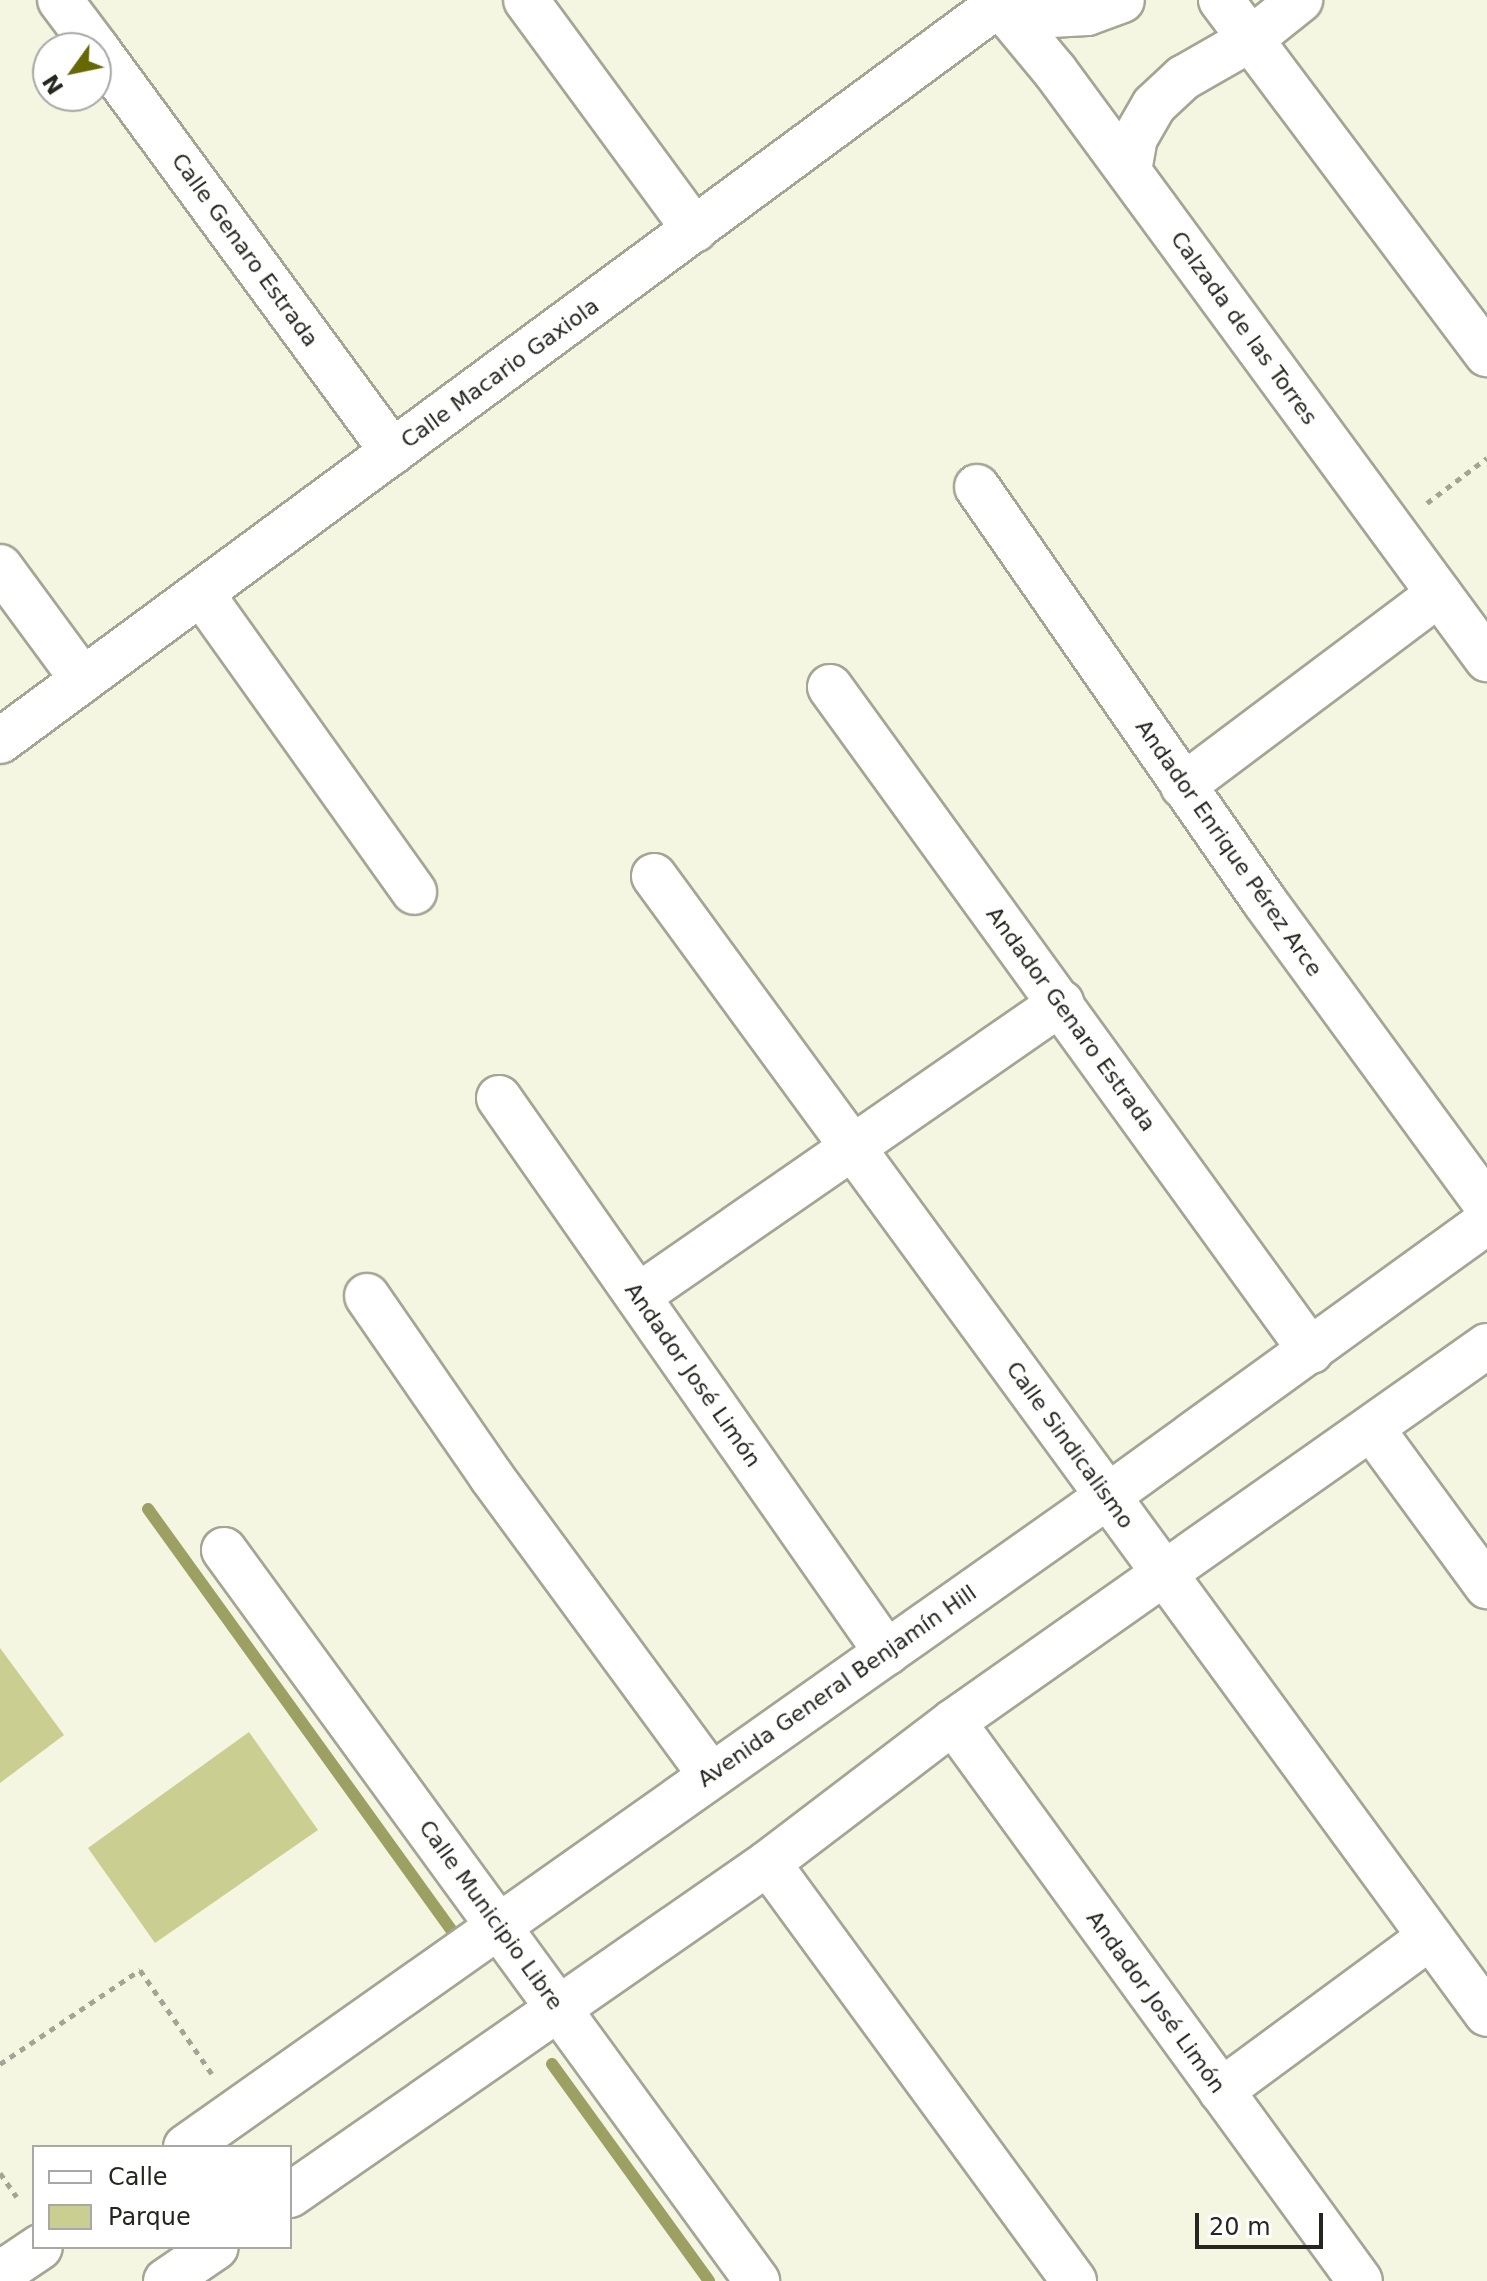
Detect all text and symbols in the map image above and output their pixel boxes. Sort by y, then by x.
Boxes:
north arrow [32,32,112,112]
text: N [38,70,69,99]
street label: Calle Genaro Estrada [166,148,324,352]
street label: Calzada de las Torres [1165,226,1323,430]
street label: Calle Macario Gaxiola [396,292,604,454]
street label: Andador Enrique Pérez Arce [1130,715,1328,981]
street label: Andador Genaro Estrada [981,902,1161,1136]
street label: Andador José Limón [619,1278,767,1472]
street label: Calle Sindicalismo [1001,1356,1139,1534]
street label: Avenida General Benjamín Hill [693,1579,981,1793]
street label: Calle Municipio Libre [413,1815,569,2015]
street label: Andador José Limón [1081,1906,1231,2098]
legend [32,2145,292,2249]
text: Calle [108,2163,168,2191]
scale bar [1199,2197,1327,2247]
text: Parque [108,2203,191,2231]
text: 20 m [1209,2213,1271,2241]

